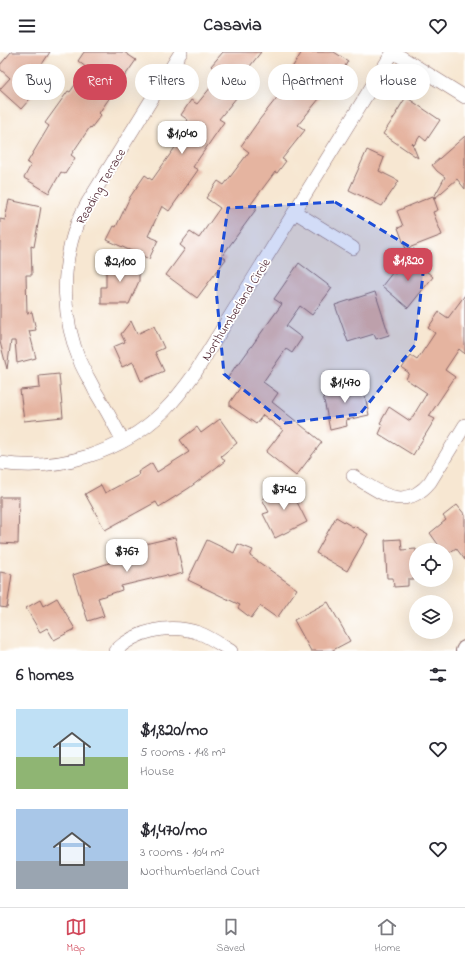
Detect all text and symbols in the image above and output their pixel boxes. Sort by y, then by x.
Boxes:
text: Casavia [203,13,262,39]
icon: menu [16,15,38,37]
icon: heart [427,15,449,37]
chip: Buy [12,64,65,100]
chip: Rent [73,64,127,100]
chip: Filters [135,64,199,100]
chip: New [207,64,260,100]
chip: Apartment [268,64,358,100]
chip: House [366,64,430,100]
pin: $1,040 [149,121,215,155]
text: $1,040 [167,124,197,143]
street label: Reading Terrace [72,145,132,229]
pin: $1,820 [375,248,441,282]
pin: $2,100 [87,249,153,283]
text: $1,820 [392,251,424,270]
text: $2,100 [104,252,136,271]
street label: Northumberland Circle [197,255,276,365]
pin: $1,470 [312,370,378,404]
text: $1,470 [330,373,360,392]
pin: $742 [260,477,308,511]
text: $742 [271,480,297,499]
pin: $767 [103,539,151,573]
text: $767 [115,542,139,561]
map controls [409,543,453,639]
button: locate [409,543,453,587]
button: layers [409,595,453,639]
text: 6 homes [16,663,74,688]
icon: filters [427,664,449,686]
text: $1,820/mo [140,718,208,743]
icon: home [48,725,96,773]
icon: heart [427,738,449,760]
text: 5 rooms · 148 m² [140,743,226,762]
text: House [140,762,174,781]
text: $1,470/mo [140,818,207,843]
icon: home [48,825,96,873]
icon: heart [427,838,449,860]
text: 3 rooms · 104 m² [140,843,224,862]
text: Northumberland Court [140,862,260,881]
tab: Map [65,916,87,956]
tab: Saved [216,916,245,956]
tab: Home [375,916,400,956]

